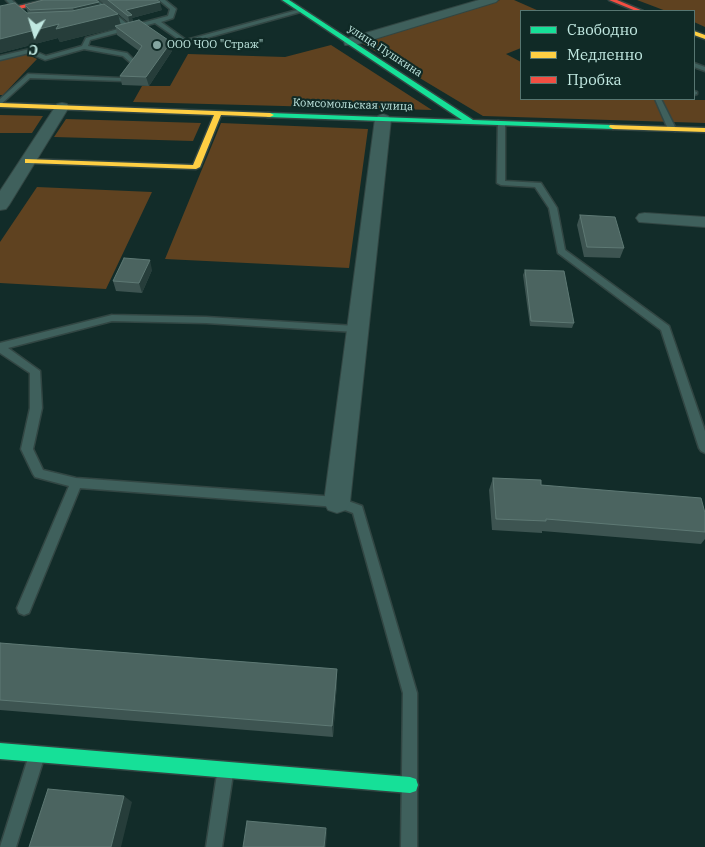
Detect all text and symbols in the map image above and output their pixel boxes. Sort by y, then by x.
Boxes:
north arrow [10,10,60,60]
legend [520,10,695,100]
text: Свободно [567,20,638,39]
street label: улица Пушкина [345,22,425,80]
place label: ООО ЧОО "Страж" [167,38,263,52]
marker: ООО ЧОО "Страж" [151,39,163,51]
text: С [28,40,39,59]
text: Медленно [567,45,643,64]
text: Пробка [567,70,622,89]
street label: Комсомольская улица [293,96,413,114]

